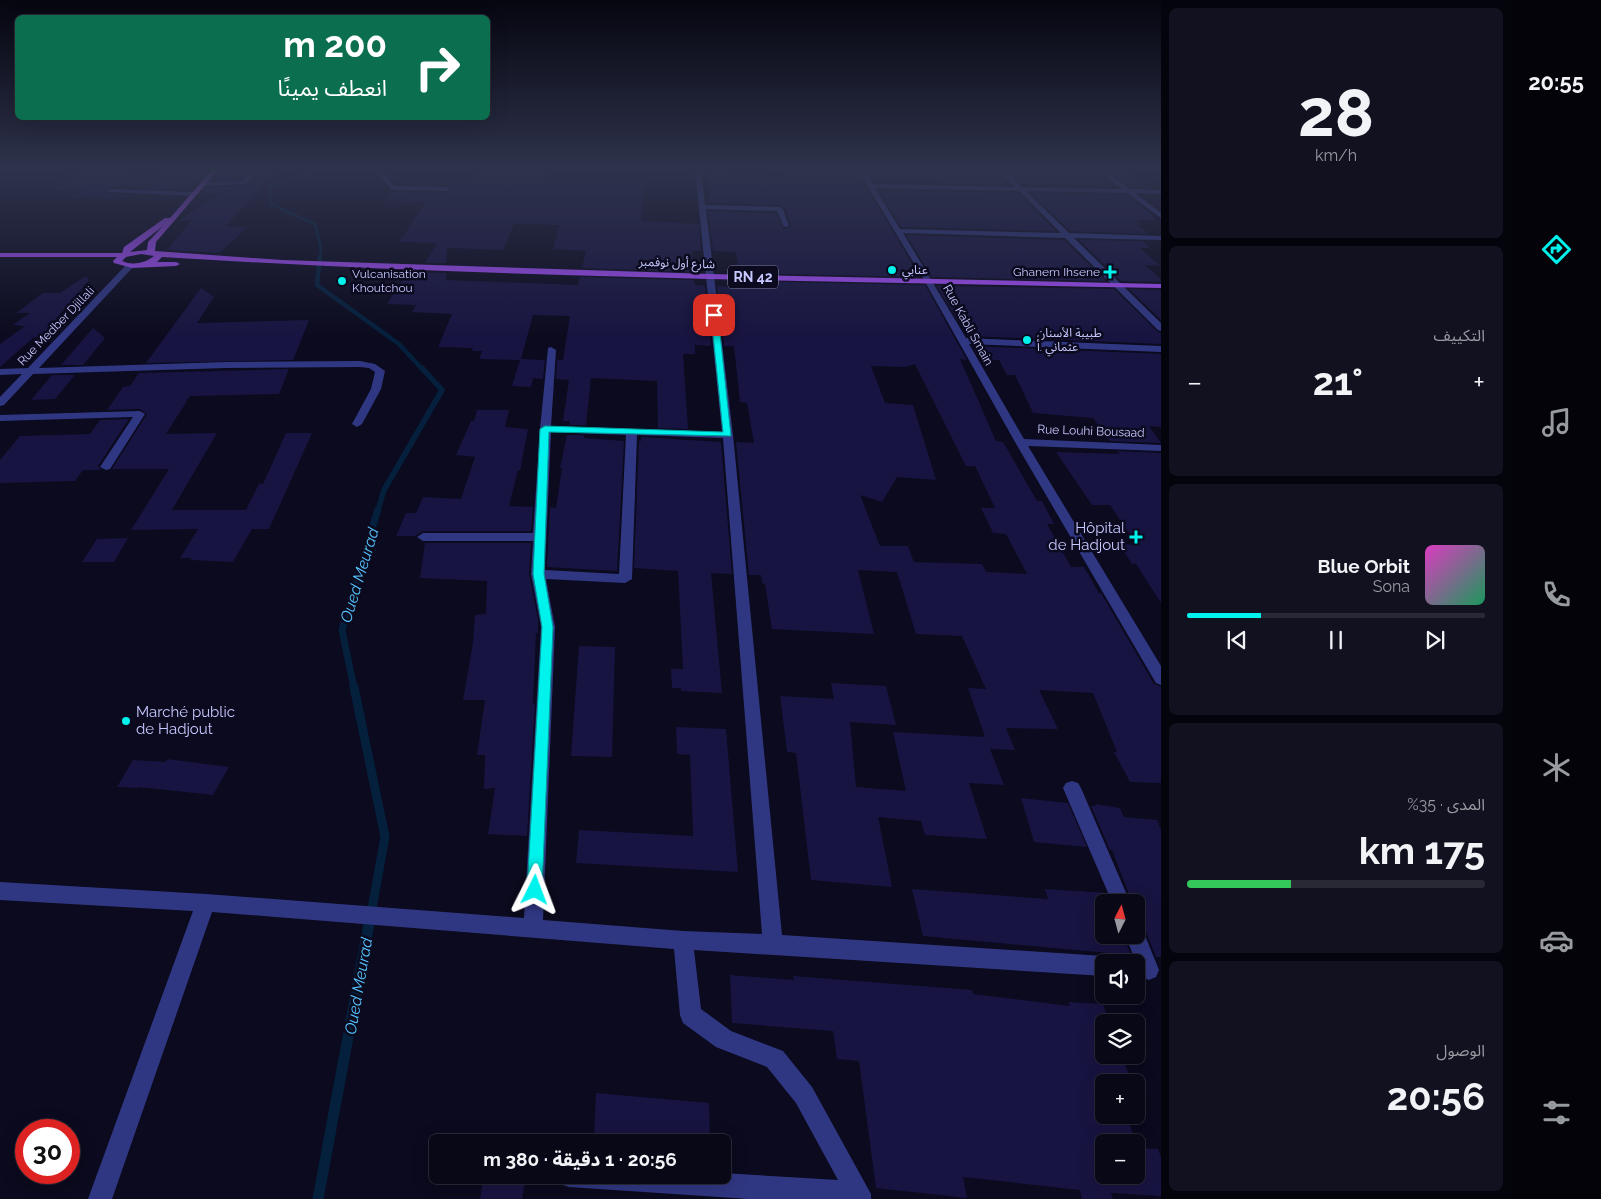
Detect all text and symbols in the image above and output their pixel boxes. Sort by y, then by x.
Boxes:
text: 200 m [283,24,387,65]
icon: right [405,35,470,100]
text: 20:55 [1528,69,1584,95]
text: انعطف يمينًا [278,75,387,101]
text: 28 [1298,75,1374,151]
text: km/h [1315,146,1357,165]
icon: directions [1539,232,1574,267]
street label: شارع أول نوفمبر [638,254,715,273]
place label: عنابي [902,263,928,280]
marker: عنابي [886,264,898,276]
place label: Ghanem Ihsene [1013,265,1100,279]
road number: RN 42 [728,266,778,288]
marker: Ghanem Ihsene [1104,266,1116,278]
place label: Vulcanisation Khoutchou [352,267,426,295]
marker: Vulcanisation Khoutchou [336,275,348,287]
street label: Rue Kabli Smain [940,282,996,368]
street label: Rue Medber Djillali [15,284,97,368]
pin [693,294,735,336]
icon: arrive [700,301,728,329]
place label: طبيبة الأسنان عثماني .أ [1037,326,1102,357]
text: التكييف [1433,326,1485,345]
marker: طبيبة الأسنان عثماني .أ [1021,334,1033,346]
text: 21° [1313,359,1363,404]
text: − [1187,366,1202,399]
text: + [1473,366,1485,399]
icon: music [1539,405,1574,440]
street label: Rue Louhi Bousaad [1037,422,1145,440]
place label: Hôpital de Hadjout [1048,519,1126,554]
water label: Oued Meurad [336,525,383,625]
marker: Hôpital de Hadjout [1129,530,1143,544]
text: Blue Orbit [1318,555,1410,577]
text: Sona [1373,577,1410,596]
icon: phone [1539,577,1574,612]
icon: previous [1223,626,1251,654]
icon: pause [1322,626,1350,654]
icon: next [1421,626,1449,654]
place label: Marché public de Hadjout [136,703,235,738]
marker: Marché public de Hadjout [120,715,132,727]
icon: climate [1539,750,1574,785]
text: المدى · 35% [1407,795,1485,814]
text: 175 km [1359,828,1485,873]
position arrow [508,863,560,915]
north arrow [1095,894,1145,944]
map controls [1095,894,1145,1184]
icon: car [1539,923,1574,958]
water label: Oued Meurad [341,936,376,1036]
button: sound [1095,954,1145,1004]
button: layers [1095,1014,1145,1064]
text: الوصول [1436,1041,1485,1060]
button: + [1095,1074,1145,1124]
text: 20:56 [1387,1074,1485,1119]
icon: filters [1539,1095,1574,1130]
speed limit sign: 30 [15,1119,80,1184]
button: − [1095,1134,1145,1184]
text: 20:56 · 1 دقيقة · 380 m [483,1148,677,1170]

